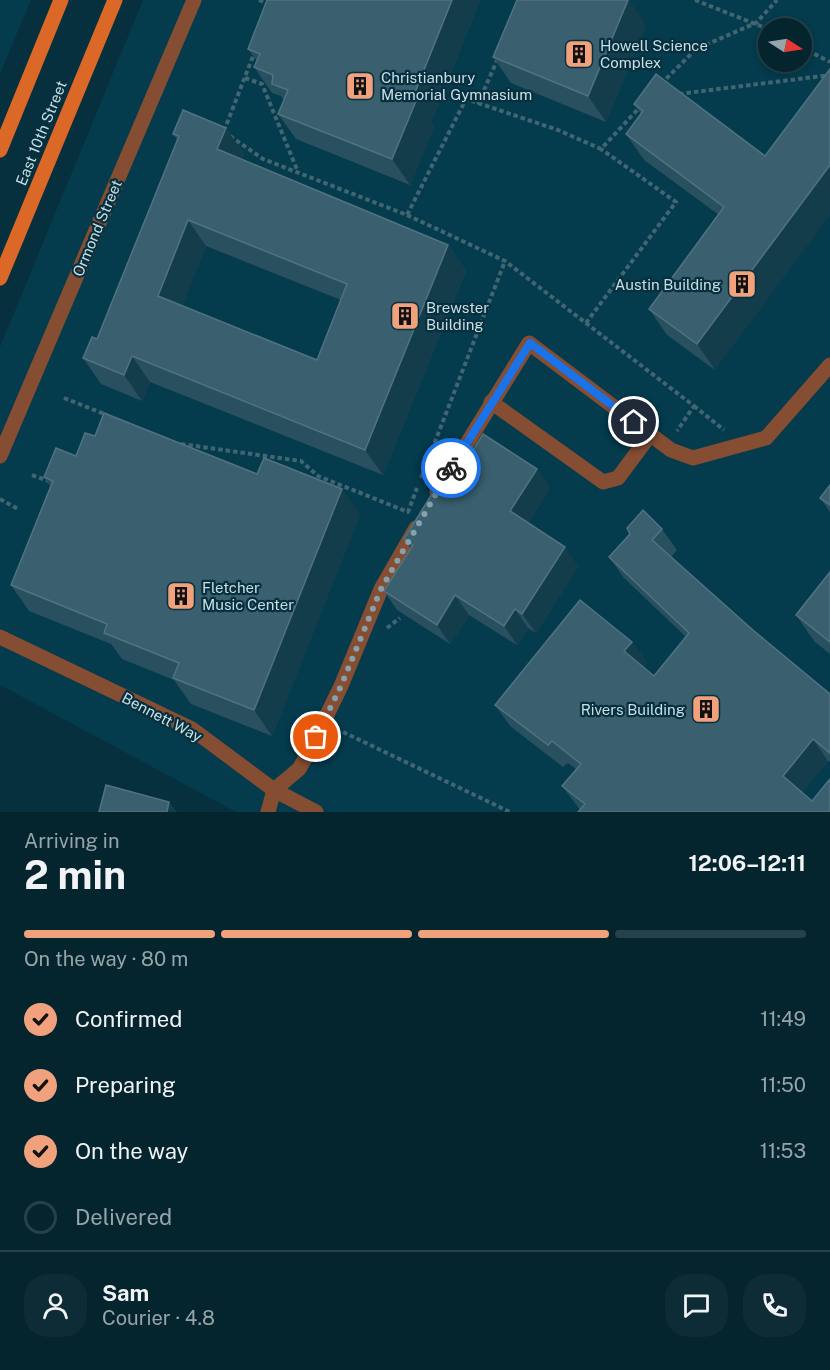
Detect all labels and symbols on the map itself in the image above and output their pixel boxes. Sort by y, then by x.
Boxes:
north arrow [758,18,812,72]
place label: Howell Science Complex [600,37,708,71]
building icon: Howell Science Complex [563,38,595,70]
place label: Christianbury Memorial Gymnasium [381,69,532,103]
building icon: Christianbury Memorial Gymnasium [344,70,376,102]
street label: East 10th Street [12,78,70,188]
street label: Ormond Street [69,177,125,279]
building icon: Austin Building [726,268,758,300]
place label: Austin Building [615,276,721,293]
place label: Brewster Building [426,299,489,333]
building icon: Brewster Building [389,300,421,332]
pin [608,396,659,447]
courier [421,438,481,498]
place label: Fletcher Music Center [202,579,294,613]
building icon: Fletcher Music Center [165,580,197,612]
street label: Bennett Way [119,689,205,745]
building icon: Rivers Building [690,693,722,725]
place label: Rivers Building [581,701,685,718]
pin [290,711,341,762]

